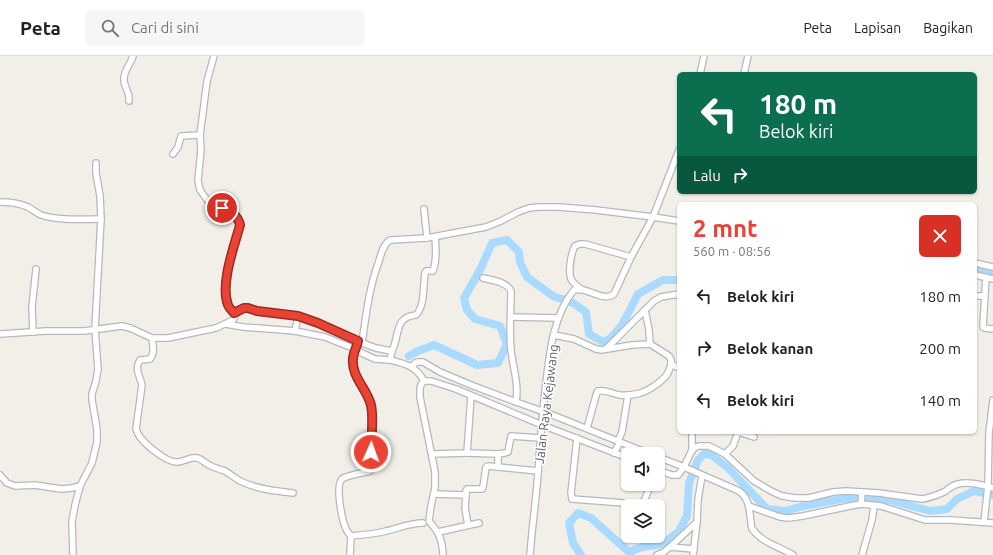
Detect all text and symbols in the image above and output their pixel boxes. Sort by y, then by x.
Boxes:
search box [85,10,365,46]
text: Peta [20,17,61,39]
icon: search [99,17,121,39]
text: Cari di sini [131,19,199,36]
text: Peta [804,20,832,36]
text: Lapisan [854,20,901,36]
text: Bagikan [923,20,973,36]
icon: left [693,88,745,140]
text: 180 m [759,88,837,119]
text: Belok kiri [759,121,833,141]
icon: right [729,164,751,186]
text: Lalu [693,167,721,184]
pin [205,191,239,225]
icon: arrive [211,197,233,219]
text: 2 mnt [693,215,757,242]
button: close [919,215,961,257]
text: 560 m · 08:56 [693,244,771,258]
icon: left [693,285,715,307]
text: Belok kiri [727,288,794,305]
text: 180 m [919,288,961,305]
icon: right [693,337,715,359]
text: Belok kanan [727,340,813,357]
text: 200 m [919,340,961,357]
street label: Jalan Raya Kejawang [532,343,560,465]
icon: left [693,389,715,411]
text: Belok kiri [727,392,794,409]
text: 140 m [919,392,961,409]
position arrow [350,431,392,473]
map controls [621,447,665,543]
button: sound [621,447,665,491]
button: layers [621,499,665,543]

